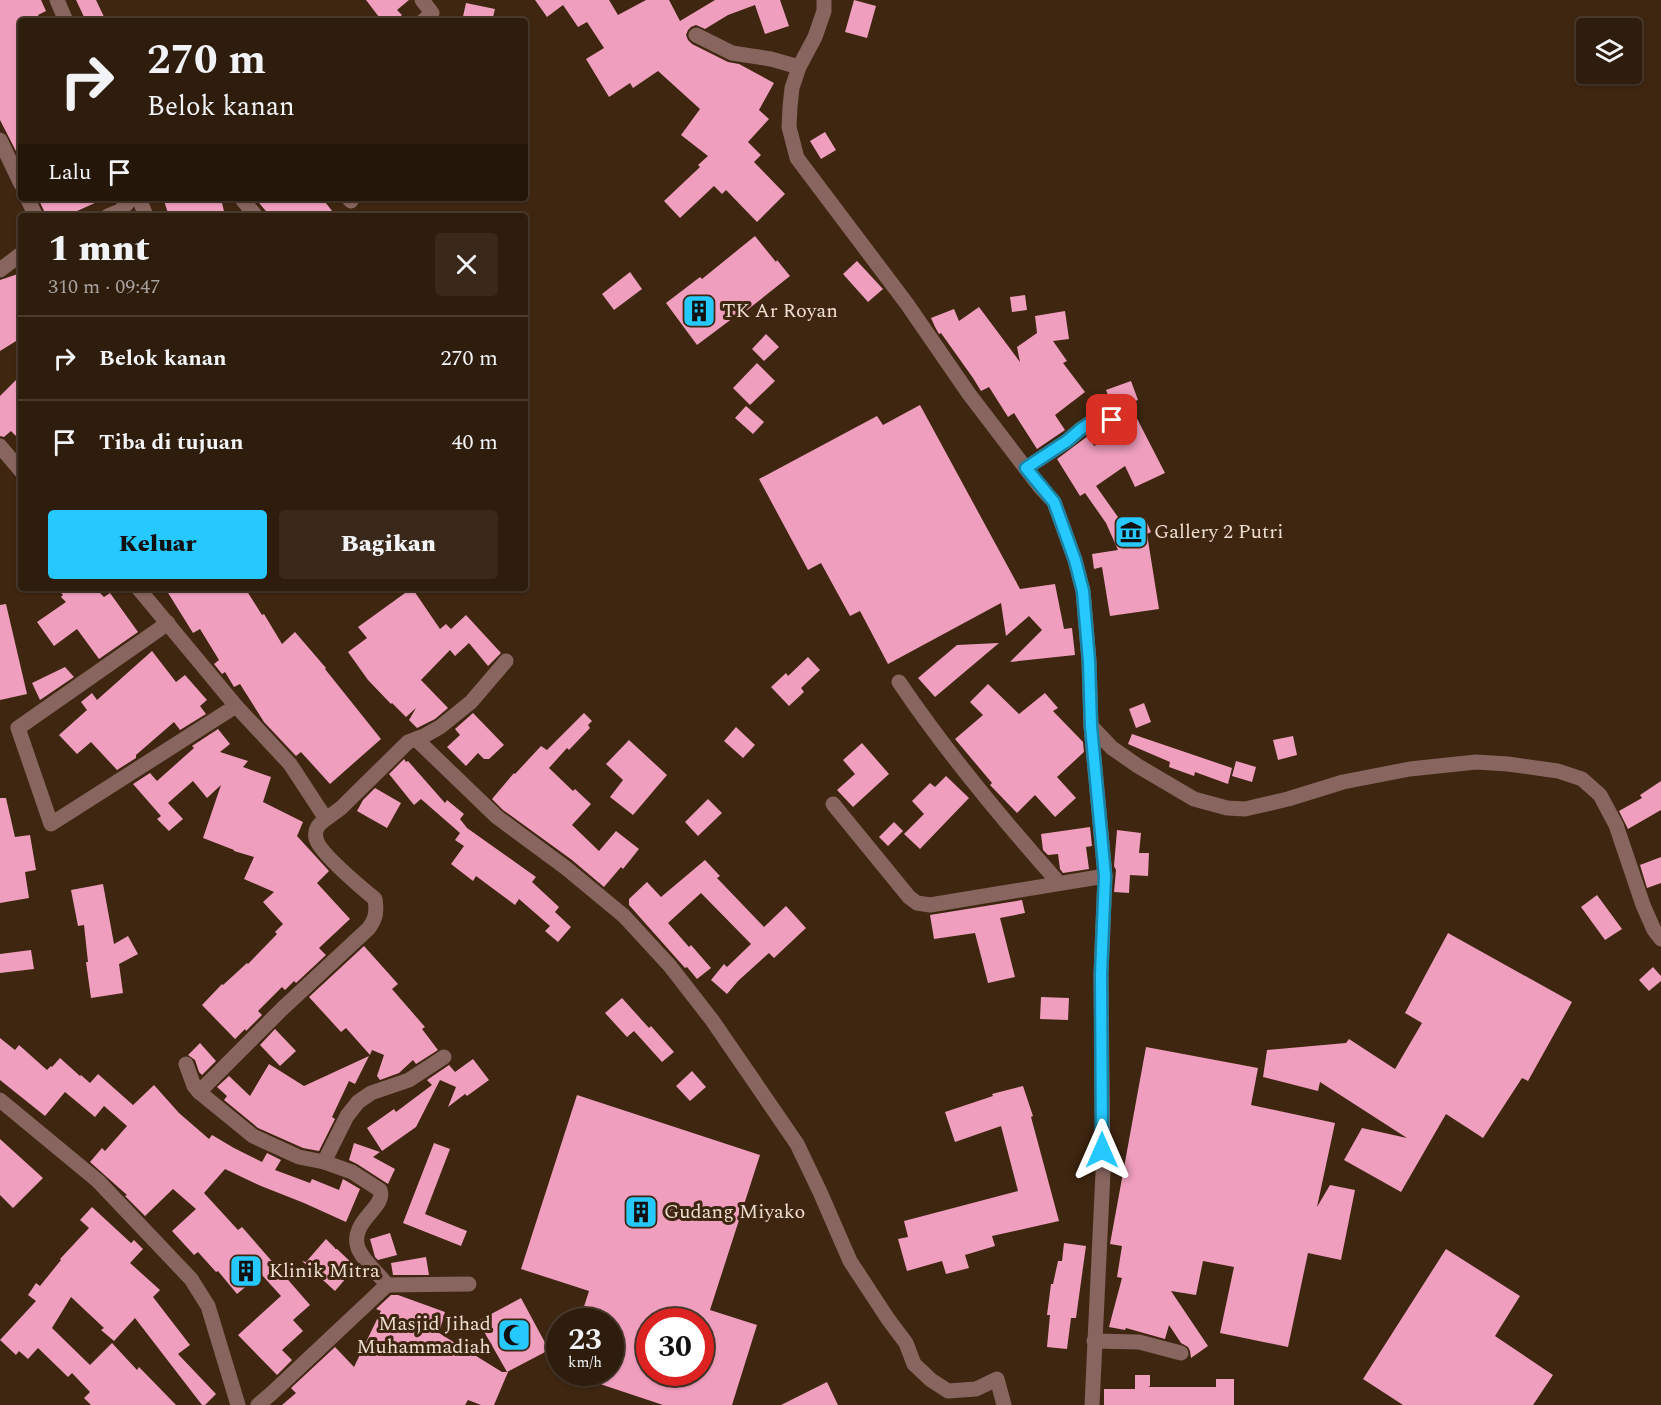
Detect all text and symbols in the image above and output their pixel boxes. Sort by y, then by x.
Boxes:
map controls [1576,18,1642,84]
button: layers [1576,18,1642,84]
text: 270 m [147,29,266,92]
icon: right [48,42,126,120]
text: Belok kanan [147,86,295,128]
text: Lalu [48,156,91,189]
icon: arrive [103,156,136,189]
text: 1 mnt [48,222,150,277]
button: close [435,233,498,296]
text: 310 m · 09:47 [48,272,160,302]
building icon: TK Ar Royan [681,293,717,329]
place label: TK Ar Royan [722,296,838,326]
icon: right [48,342,81,375]
text: Belok kanan [99,342,227,375]
text: 270 m [441,342,498,375]
pin [1086,394,1137,445]
icon: arrive [1095,403,1128,436]
icon: arrive [48,426,81,459]
text: Tiba di tujuan [99,426,244,459]
text: 40 m [452,426,498,459]
button: Keluar [48,510,267,579]
button: Bagikan [279,510,498,579]
museum icon: Gallery 2 Putri [1113,514,1149,550]
place label: Gallery 2 Putri [1154,517,1283,547]
position arrow [1070,1118,1134,1182]
building icon: Gudang Miyako [623,1194,659,1230]
place label: Gudang Miyako [664,1197,805,1227]
building icon: Klinik Mitra [228,1253,264,1289]
place label: Klinik Mitra [269,1256,380,1286]
speed limit sign: 30 [636,1308,714,1386]
place label: Masjid Jihad Muhammadiah [356,1309,491,1362]
mosque icon: Masjid Jihad Muhammadiah [496,1317,532,1353]
text: 23 [568,1317,602,1363]
text: km/h [568,1351,602,1374]

